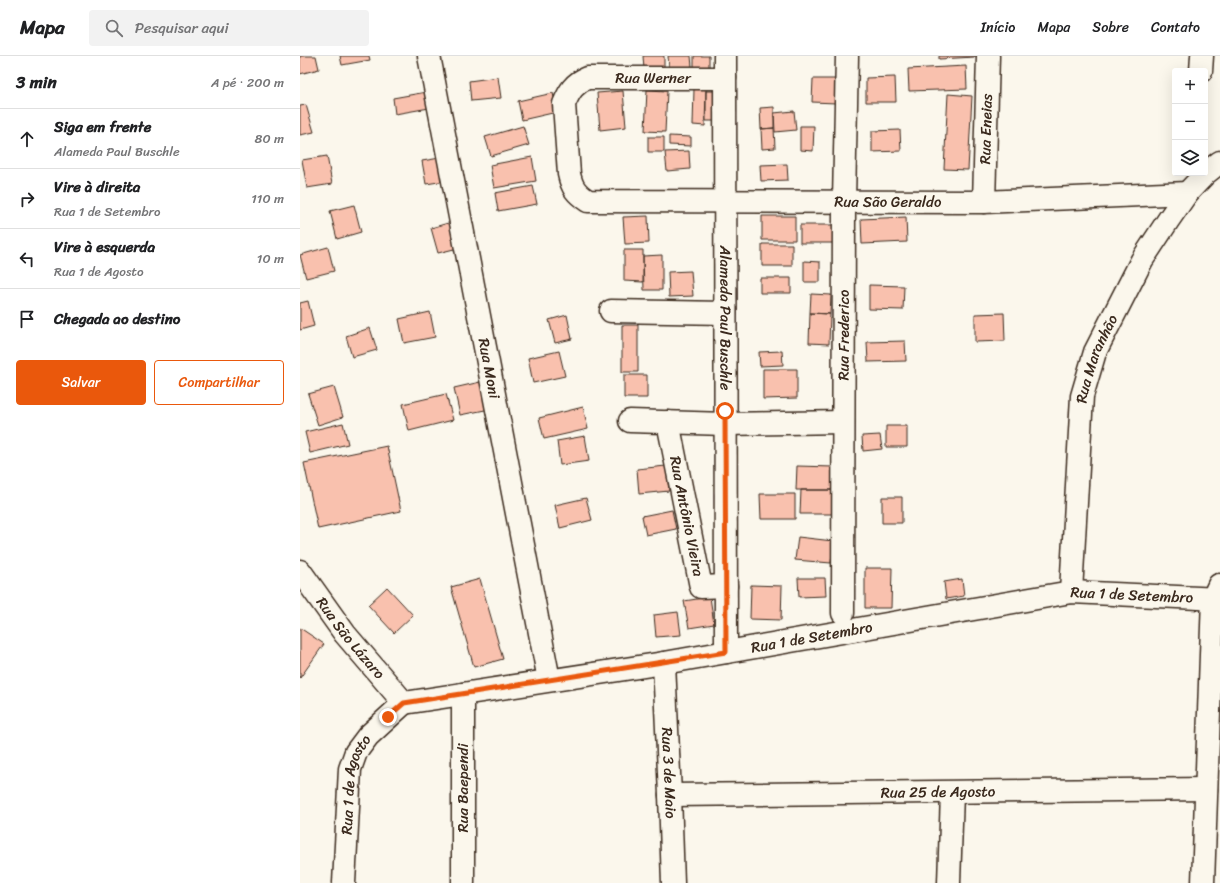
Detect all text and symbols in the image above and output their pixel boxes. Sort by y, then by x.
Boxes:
search box [89,10,369,46]
text: Mapa [20,11,65,44]
text: Pesquisar aqui [135,15,229,41]
text: Início [981,15,1015,40]
text: Mapa [1037,15,1070,40]
text: Sobre [1092,15,1129,40]
text: Contato [1151,15,1200,40]
icon: search [103,17,125,39]
street label: Rua Werner [615,65,692,91]
text: 3 min [16,67,57,97]
map controls [1172,68,1208,176]
button: + [1172,68,1208,104]
text: A pé · 200 m [211,71,284,94]
street label: Rua Eneias [972,93,1000,165]
button: − [1172,104,1208,140]
text: Siga em frente [54,114,151,140]
text: 80 m [255,127,284,150]
icon: ahead [16,128,38,150]
text: Alameda Paul Buschle [54,140,180,163]
button: layers [1172,140,1208,176]
text: Vire à direita [54,174,140,200]
text: 110 m [251,187,284,210]
icon: right [16,188,38,210]
street label: Rua São Geraldo [834,189,942,215]
text: Rua 1 de Setembro [54,200,160,223]
text: Vire à esquerda [54,234,155,260]
street label: Alameda Paul Buschle [712,244,739,391]
text: 10 m [257,247,284,270]
icon: left [16,248,38,270]
text: Rua 1 de Agosto [54,260,144,283]
street label: Rua Frederico [831,289,857,381]
text: Chegada ao destino [54,306,180,332]
icon: arrive [16,308,38,330]
street label: Rua Maranhão [1069,310,1125,404]
street label: Rua Moni [471,336,508,402]
button: Salvar [16,360,146,405]
button: Compartilhar [154,360,284,405]
route start [716,402,734,420]
street label: Rua Antônio Vieira [662,454,712,579]
street label: Rua 1 de Setembro [1070,579,1194,611]
street label: Rua São Lázaro [309,591,392,686]
street label: Rua 1 de Setembro [749,614,875,661]
route end [379,708,397,726]
street label: Rua 3 de Maio [654,727,684,819]
street label: Rua 1 de Agosto [334,728,378,835]
street label: Rua Baependi [450,743,476,833]
street label: Rua 25 de Agosto [880,778,996,806]

